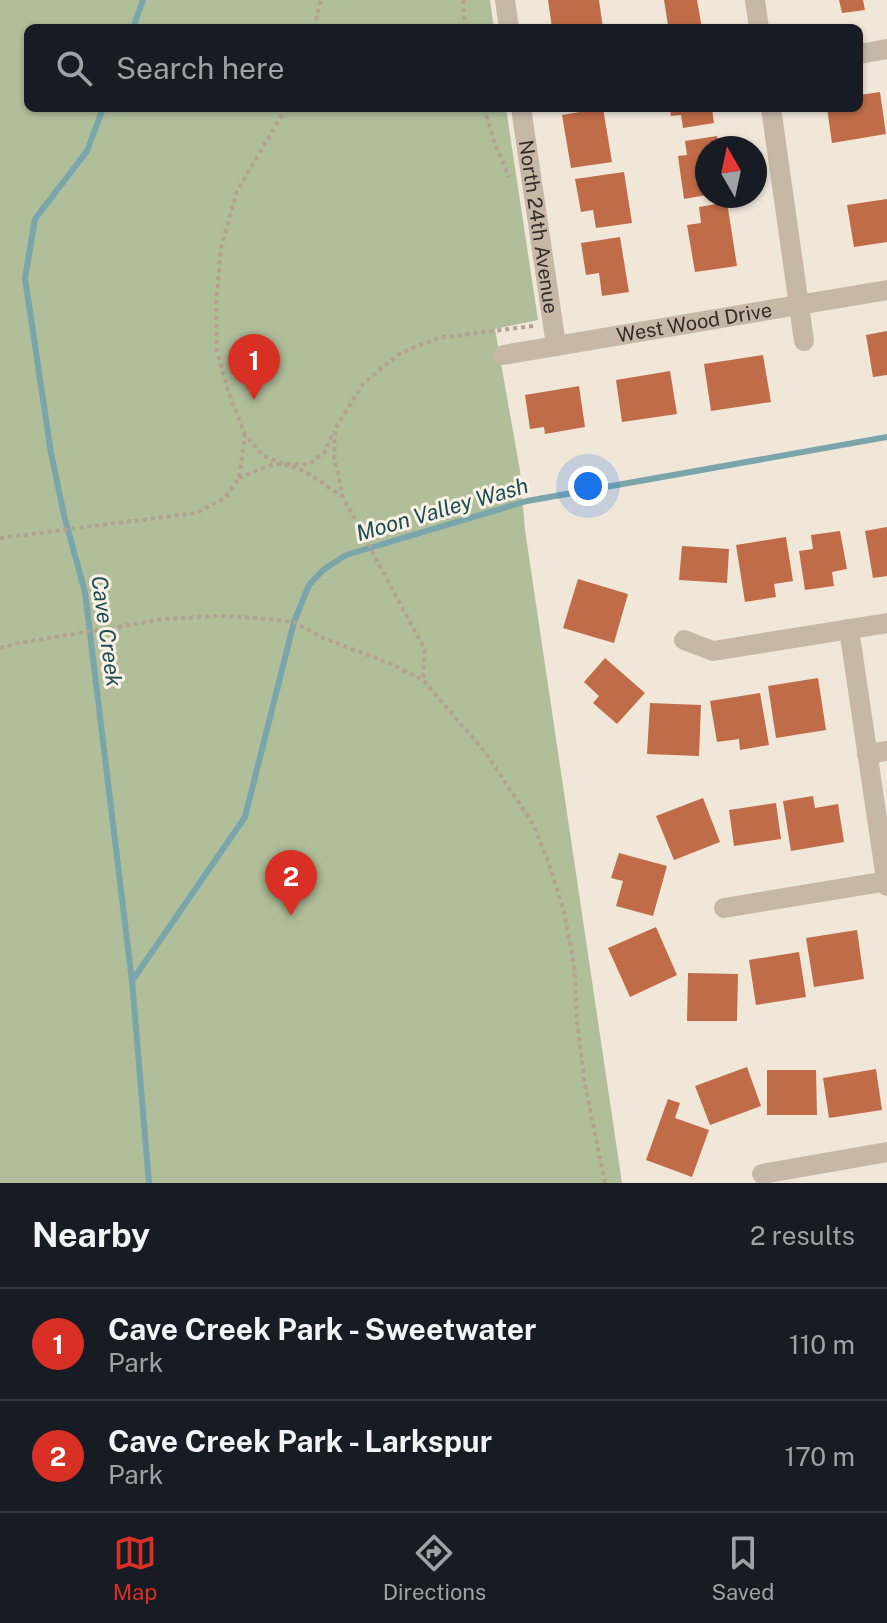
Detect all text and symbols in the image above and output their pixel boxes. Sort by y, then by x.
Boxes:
search box [24,24,863,112]
icon: search [52,46,96,90]
text: Search here [116,50,284,86]
north arrow [695,136,767,208]
street label: North 24th Avenue [514,138,563,315]
street label: West Wood Drive [615,298,774,348]
pin: 1 [228,334,280,400]
your location [568,466,608,506]
water label: Moon Valley Wash [353,472,531,546]
water label: Cave Creek [86,574,128,688]
pin: 2 [265,850,317,916]
text: Nearby [32,1215,150,1255]
text: 2 results [750,1220,855,1251]
text: Cave Creek Park - Sweetwater [108,1311,536,1347]
text: 1 [52,1329,64,1360]
text: 110 m [789,1329,855,1360]
text: Park [108,1347,163,1378]
text: Cave Creek Park - Larkspur [108,1423,492,1459]
text: 2 [50,1441,66,1472]
text: 170 m [785,1441,855,1472]
text: Park [108,1459,163,1490]
tab: Map [113,1531,157,1605]
tab: Directions [383,1531,486,1605]
tab: Saved [711,1531,774,1605]

